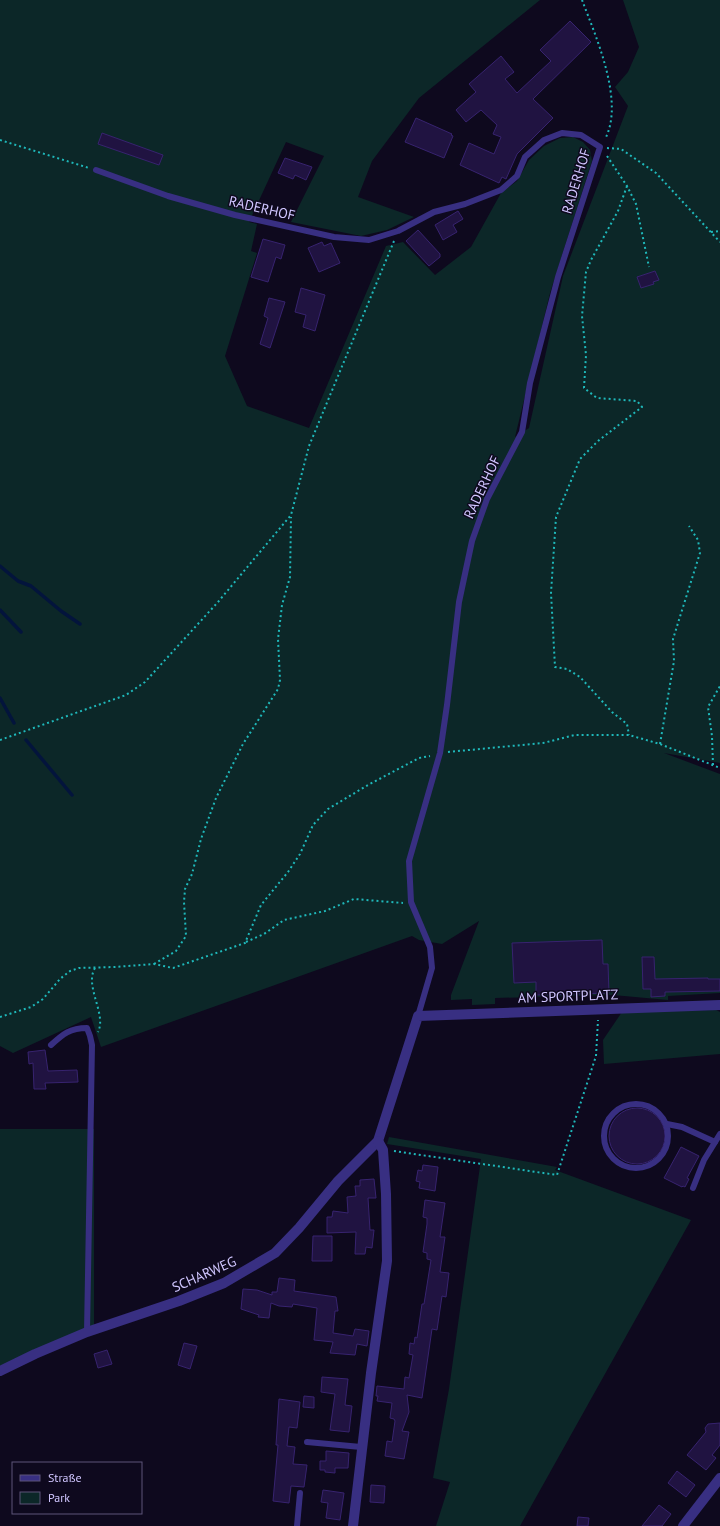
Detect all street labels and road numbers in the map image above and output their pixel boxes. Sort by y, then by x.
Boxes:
street label: RADERHOF [558,146,594,216]
street label: RADERHOF [227,192,297,224]
street label: RADERHOF [460,453,504,521]
street label: AM SPORTPLATZ [518,985,619,1007]
street label: SCHARWEG [169,1252,239,1296]

